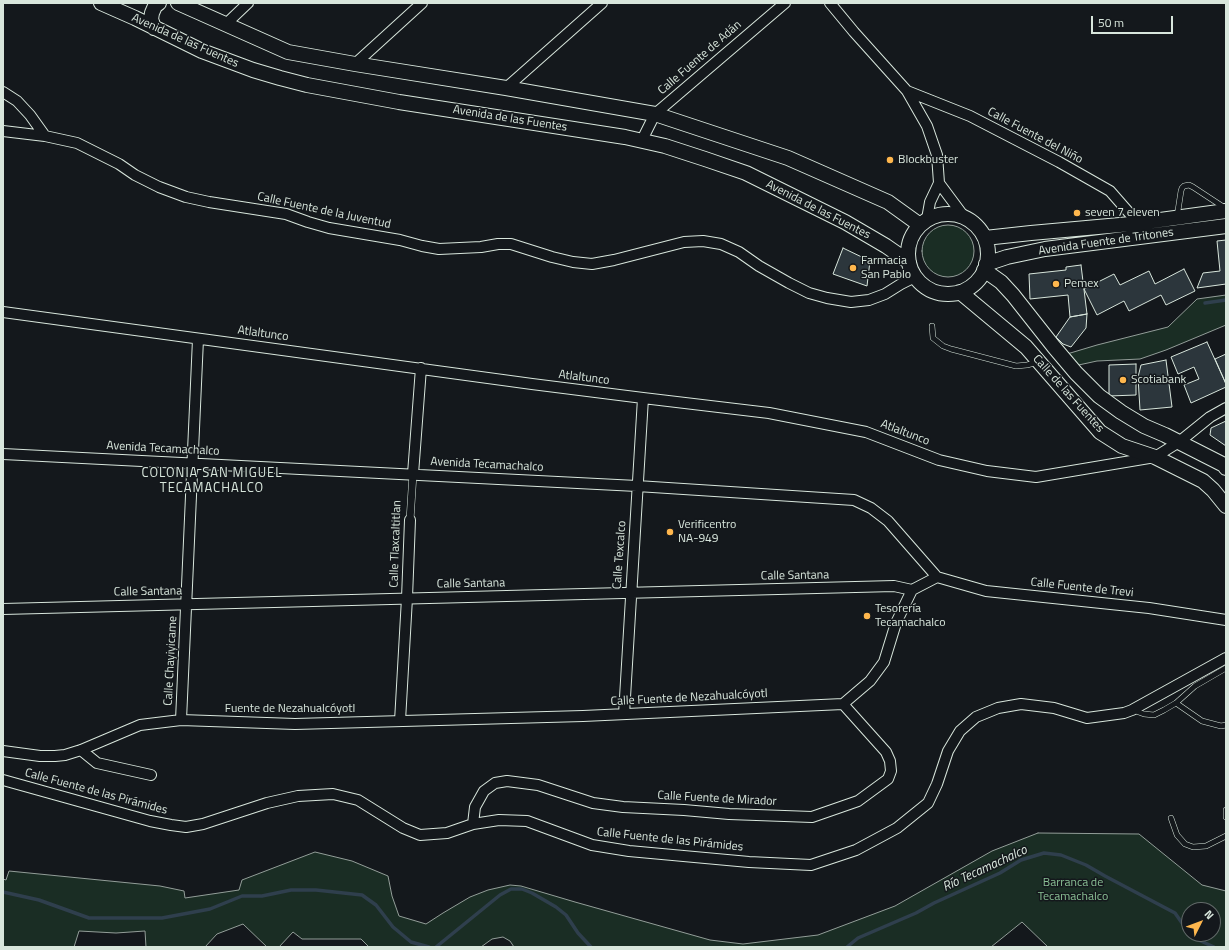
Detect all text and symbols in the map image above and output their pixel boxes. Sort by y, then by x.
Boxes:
scale bar [1093,8,1175,34]
street label: Avenida de las Fuentes [129,11,241,71]
text: 50 m [1098,13,1124,32]
street label: Calle Fuente de Adán [655,18,745,98]
street label: Avenida de las Fuentes [452,103,568,135]
street label: Calle Fuente del Niño [985,105,1085,167]
place label: Blockbuster [898,153,958,167]
marker: Blockbuster [885,155,895,165]
street label: Avenida de las Fuentes [763,177,873,243]
street label: Calle Fuente de la Juventud [256,190,392,232]
place label: seven 7 eleven [1085,206,1160,220]
marker: seven 7 eleven [1072,208,1082,218]
street label: Avenida Fuente de Tritones [1038,225,1174,259]
place label: Farmacia San Pablo [861,254,911,282]
marker: Farmacia San Pablo [848,263,858,273]
place label: Pemex [1064,277,1099,291]
marker: Pemex [1051,279,1061,289]
street label: Atlaltunco [237,323,289,345]
street label: Calle de las Fuentes [1029,352,1107,436]
street label: Atlaltunco [558,368,610,388]
place label: Scotiabank [1131,373,1186,387]
marker: Scotiabank [1118,375,1128,385]
street label: Atlaltunco [878,417,932,449]
street label: Avenida Tecamachalco [106,439,220,459]
street label: Avenida Tecamachalco [430,455,544,475]
district label: COLONIA SAN MIGUEL TECAMACHALCO [142,466,282,497]
street label: Calle Tlaxcaltitlan [387,500,405,588]
place label: Verificentro NA-949 [678,518,736,546]
street label: Calle Texcalco [610,520,630,590]
marker: Verificentro NA-949 [665,527,675,537]
street label: Calle Santana [761,568,829,584]
street label: Calle Fuente de Trevi [1030,575,1134,601]
street label: Calle Santana [437,576,505,592]
street label: Calle Santana [114,584,182,600]
place label: Tesorería Tecamachalco [875,602,946,630]
marker: Tesorería Tecamachalco [862,611,872,621]
street label: Calle Chayiyicame [161,616,181,706]
street label: Calle Fuente de Nezahualcóyotl [610,687,768,709]
street label: Fuente de Nezahualcóyotl [225,702,355,716]
street label: Calle Fuente de las Pirámides [23,766,169,818]
street label: Calle Fuente de Mirador [657,789,777,809]
street label: Calle Fuente de las Pirámides [596,825,744,855]
water label: Río Tecamachalco [940,843,1030,895]
park label: Barranca de Tecamachalco [1038,876,1108,904]
north arrow [1181,902,1221,942]
text: N [1201,906,1218,923]

